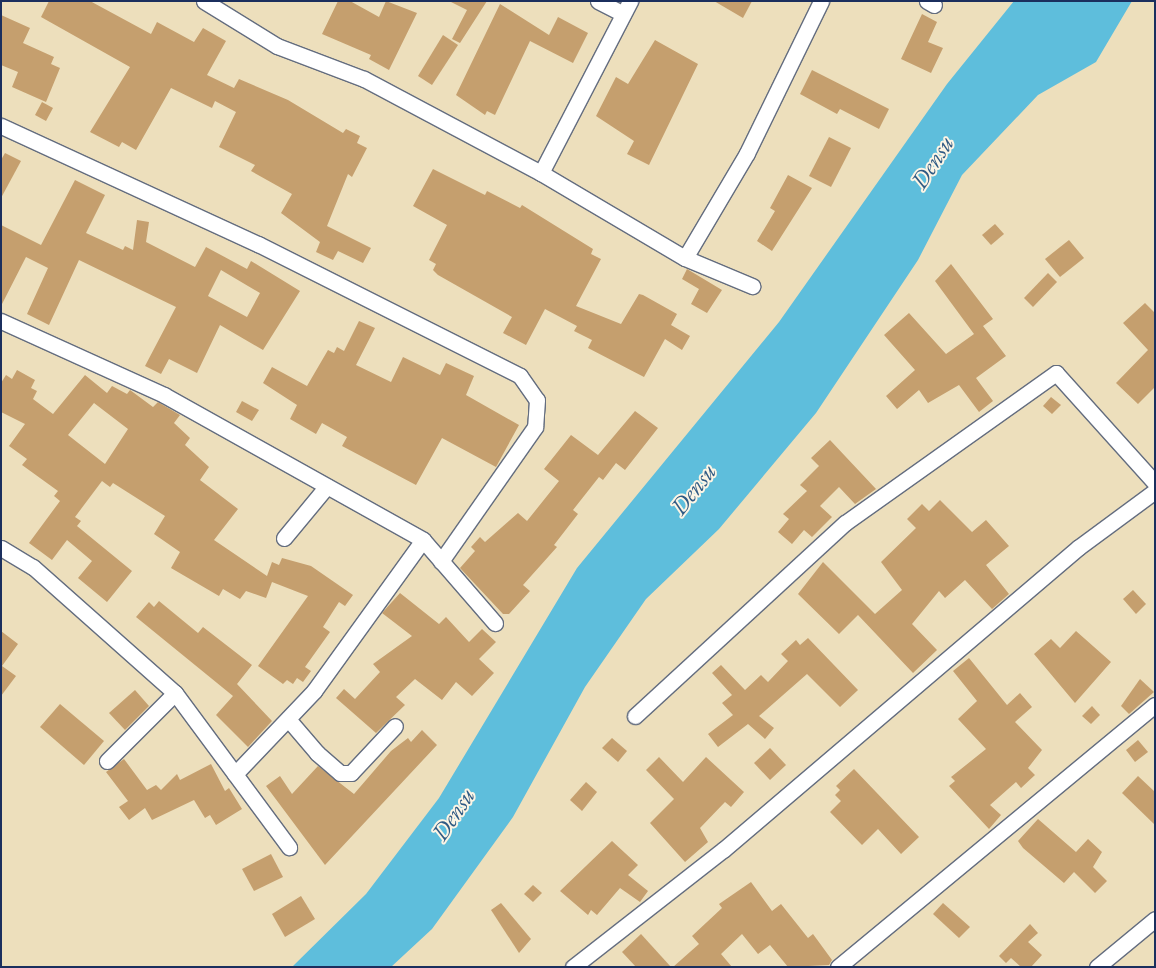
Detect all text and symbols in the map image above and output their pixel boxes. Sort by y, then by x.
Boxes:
water label: Densu [904,130,960,194]
water label: Densu [664,457,722,521]
water label: Densu [425,782,481,846]

